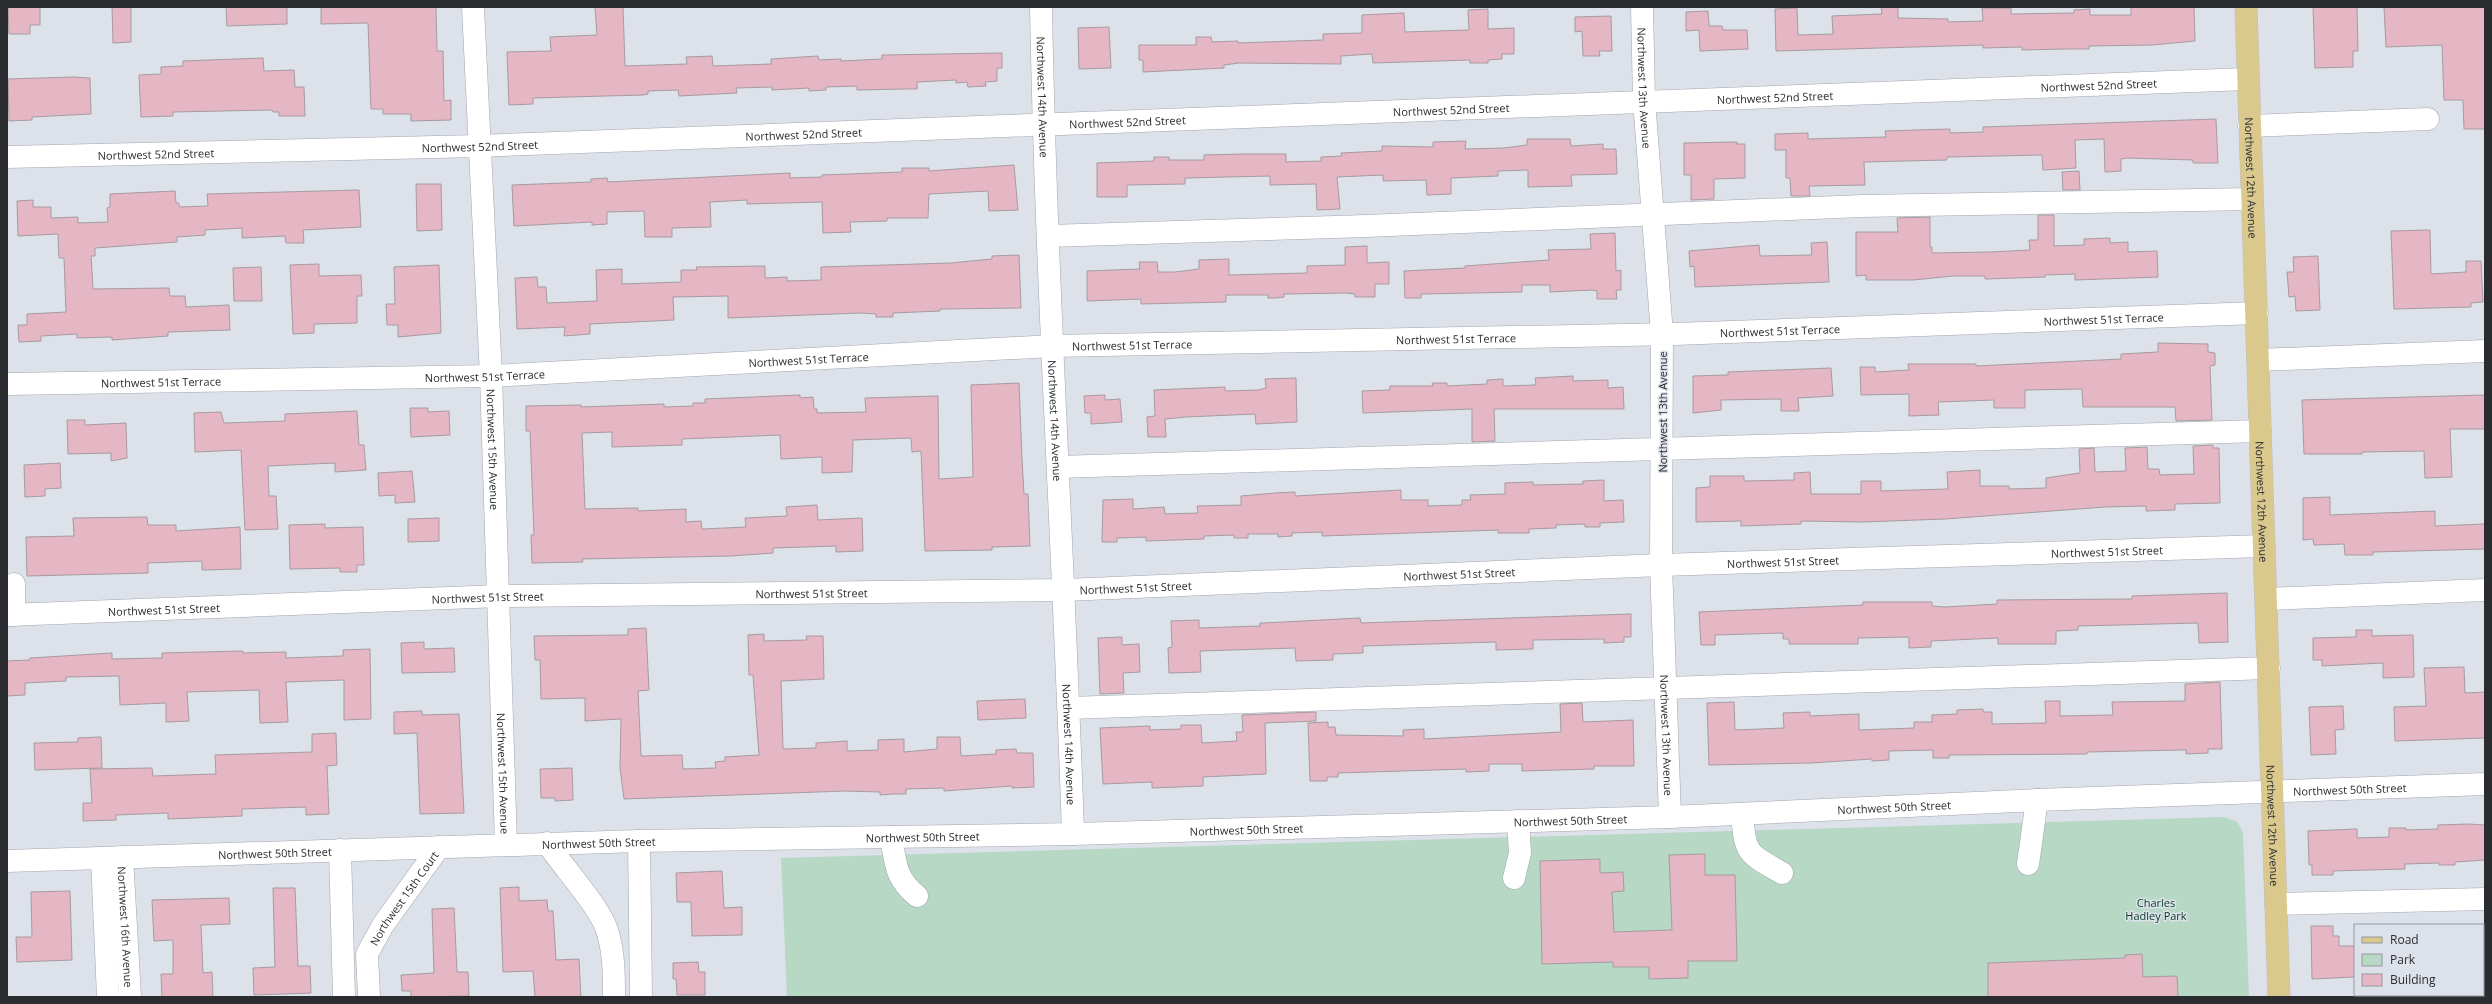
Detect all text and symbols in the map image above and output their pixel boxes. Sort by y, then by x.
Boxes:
street label: Northwest 13th Avenue [1635,27,1655,149]
street label: Northwest 14th Avenue [1034,36,1052,158]
street label: Northwest 52nd Street [2040,75,2157,94]
street label: Northwest 52nd Street [1716,87,1834,107]
street label: Northwest 52nd Street [1393,99,1510,119]
street label: Northwest 52nd Street [1069,112,1186,131]
street label: Northwest 12th Avenue [2242,117,2261,239]
street label: Northwest 52nd Street [745,124,862,143]
street label: Northwest 52nd Street [421,136,538,155]
street label: Northwest 52nd Street [98,145,214,162]
street label: Northwest 51st Terrace [2043,309,2164,328]
street label: Northwest 51st Terrace [1720,321,1840,340]
street label: Northwest 51st Terrace [1396,330,1516,347]
street label: Northwest 51st Terrace [1072,336,1192,353]
street label: Northwest 51st Terrace [748,348,869,370]
street label: Northwest 13th Avenue [1655,351,1670,473]
street label: Northwest 14th Avenue [1045,360,1066,482]
street label: Northwest 51st Terrace [425,366,545,385]
street label: Northwest 51st Terrace [101,373,221,390]
street label: Northwest 15th Avenue [484,389,503,510]
street label: Northwest 12th Avenue [2253,441,2272,563]
street label: Northwest 51st Street [2051,542,2163,560]
street label: Northwest 51st Street [1727,552,1839,570]
street label: Northwest 51st Street [1403,564,1516,583]
street label: Northwest 51st Street [1079,577,1192,597]
street label: Northwest 51st Street [755,585,868,601]
street label: Northwest 51st Street [431,588,544,606]
street label: Northwest 51st Street [108,599,220,619]
street label: Northwest 13th Avenue [1657,674,1677,796]
street label: Northwest 14th Avenue [1060,683,1080,805]
street label: Northwest 15th Avenue [494,712,513,834]
street label: Northwest 12th Avenue [2264,765,2283,886]
street label: Northwest 50th Street [2293,779,2407,798]
street label: Northwest 50th Street [1837,796,1951,817]
street label: Northwest 50th Street [1513,811,1628,829]
street label: Northwest 50th Street [1189,820,1304,838]
street label: Northwest 50th Street [866,828,980,845]
street label: Northwest 50th Street [542,833,656,852]
street label: Northwest 50th Street [218,843,332,862]
street label: Northwest 15th Court [366,848,441,948]
street label: Northwest 16th Avenue [115,866,137,988]
park label: Charles Hadley Park [2125,895,2187,923]
legend [2354,924,2484,996]
text: Road [2390,931,2419,948]
text: Park [2390,951,2416,968]
text: Building [2390,971,2436,988]

